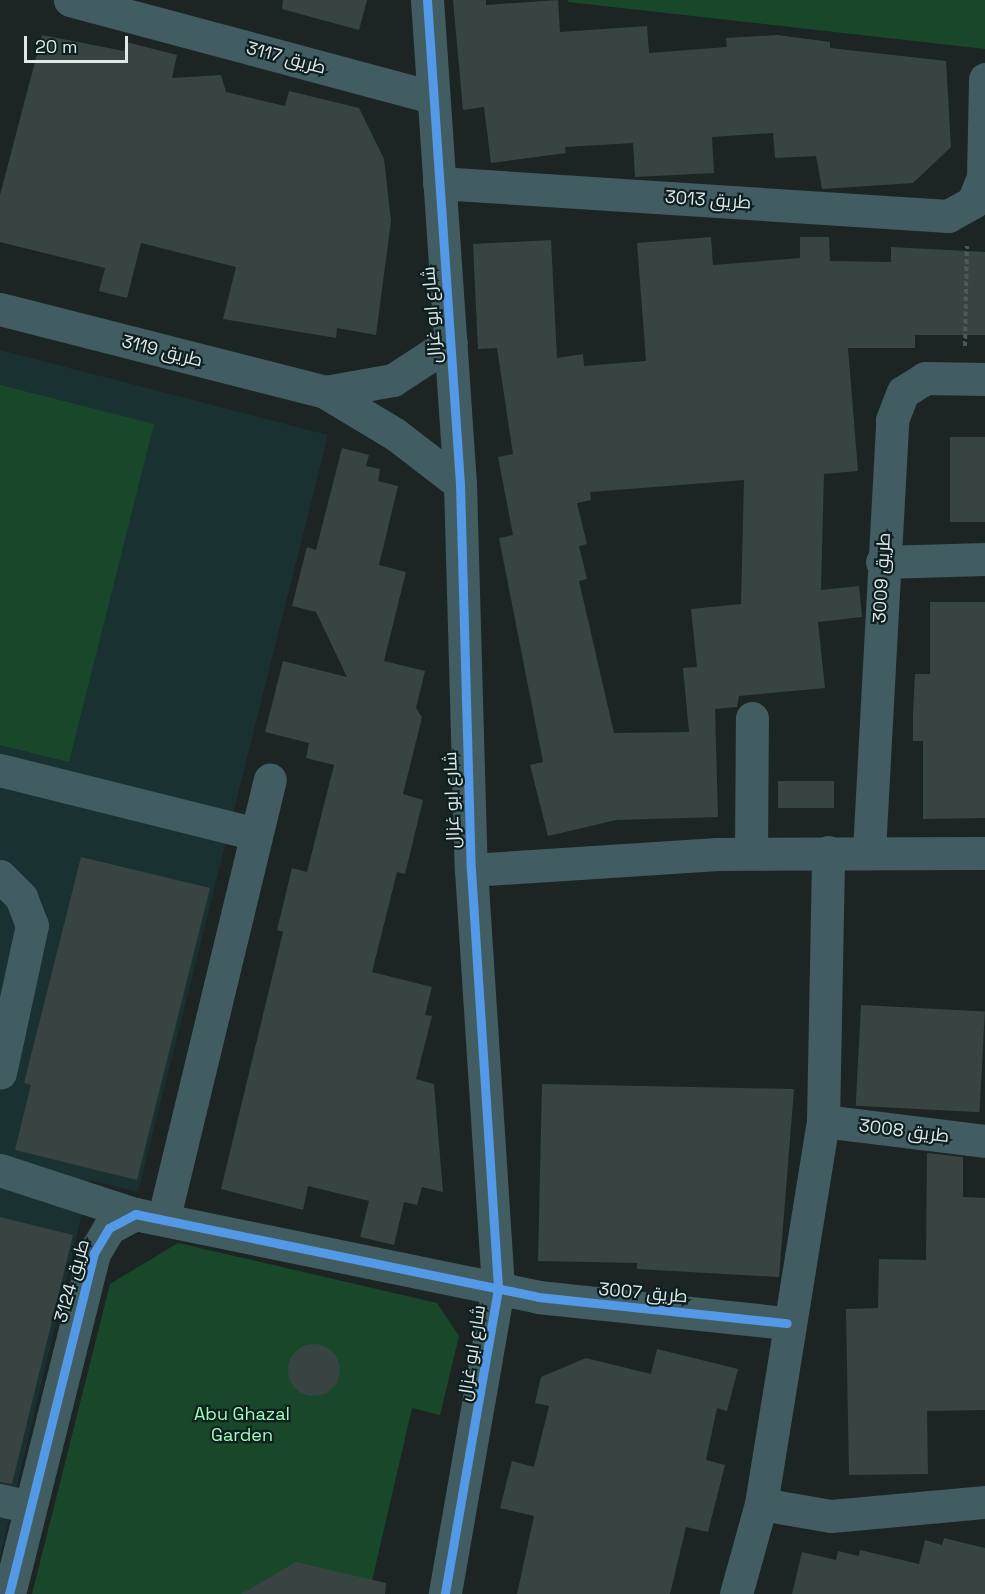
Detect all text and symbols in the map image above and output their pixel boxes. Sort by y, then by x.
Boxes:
scale bar [27,24,130,62]
text: 20 m [35,35,78,58]
street label: طريق 3117 [244,37,328,79]
street label: طريق 3013 [664,186,752,214]
street label: شارع ابو غزال [418,266,446,364]
street label: طريق 3119 [119,331,205,371]
street label: طريق 3009 [869,532,895,624]
street label: شارع ابو غزال [440,751,464,849]
street label: طريق 3008 [858,1115,950,1147]
street label: طريق 3124 [50,1237,94,1325]
street label: طريق 3007 [597,1278,689,1308]
street label: شارع ابو غزال [454,1303,490,1403]
park label: Abu Ghazal Garden [194,1404,290,1446]

